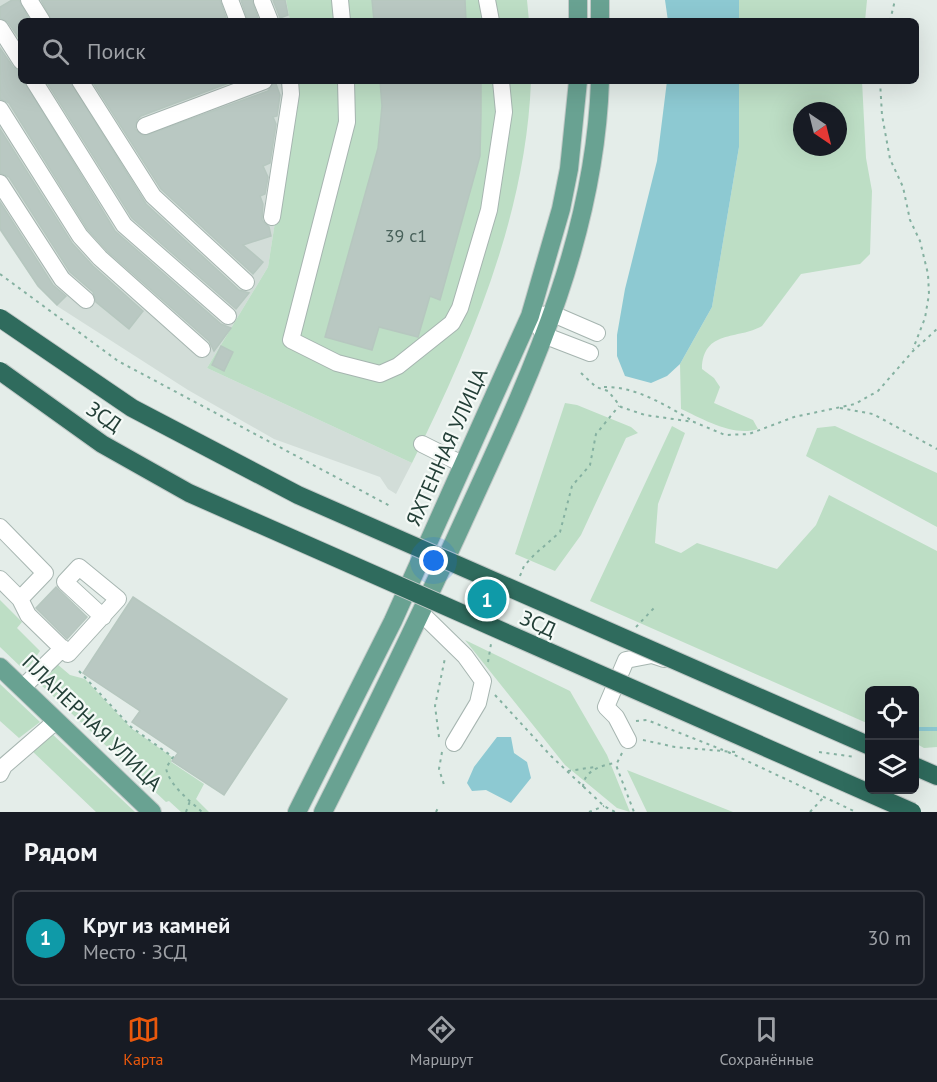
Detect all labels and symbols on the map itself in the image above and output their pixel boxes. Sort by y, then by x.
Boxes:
north arrow [793,102,847,156]
house number: 39 с1 [385,224,427,247]
street label: ЯХТЕННАЯ УЛИЦА [400,363,494,530]
street label: ЗСД [81,395,127,438]
your location [419,546,448,575]
pin: 1 [468,576,506,622]
street label: ЗСД [516,604,561,643]
street label: ПЛАНЕРНАЯ УЛИЦА [17,649,169,797]

